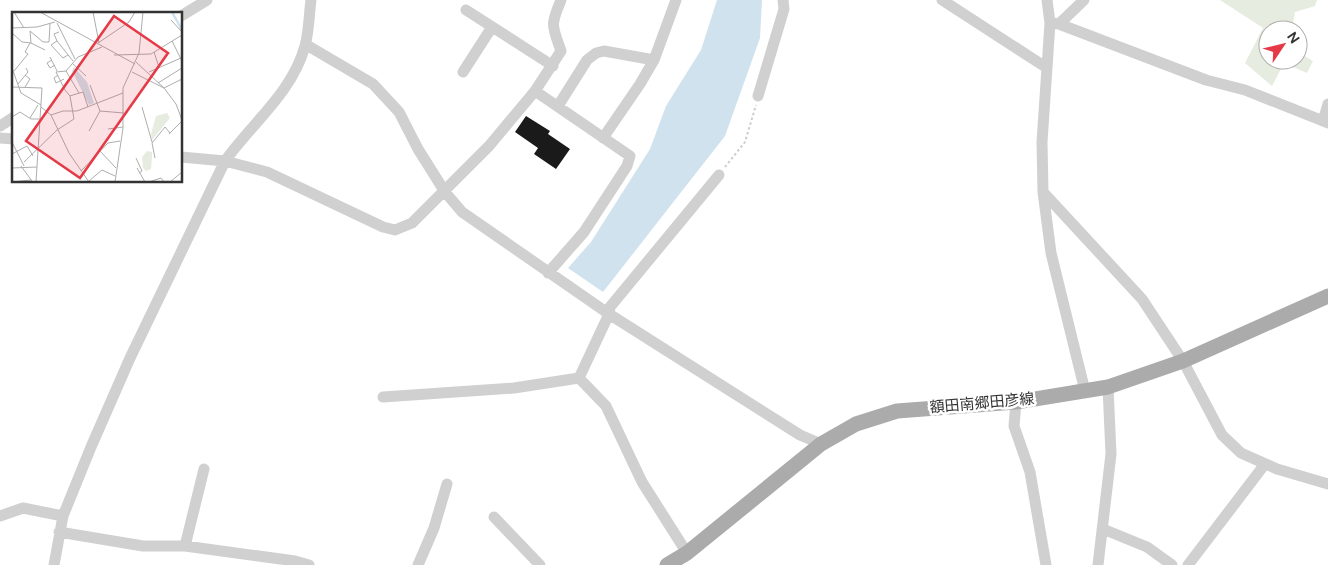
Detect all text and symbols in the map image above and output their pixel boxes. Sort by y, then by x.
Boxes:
inset map [12,12,182,182]
north arrow [1258,20,1308,70]
text: N [1283,28,1304,47]
street label: 額田南郷田彦線 [929,388,1035,418]

